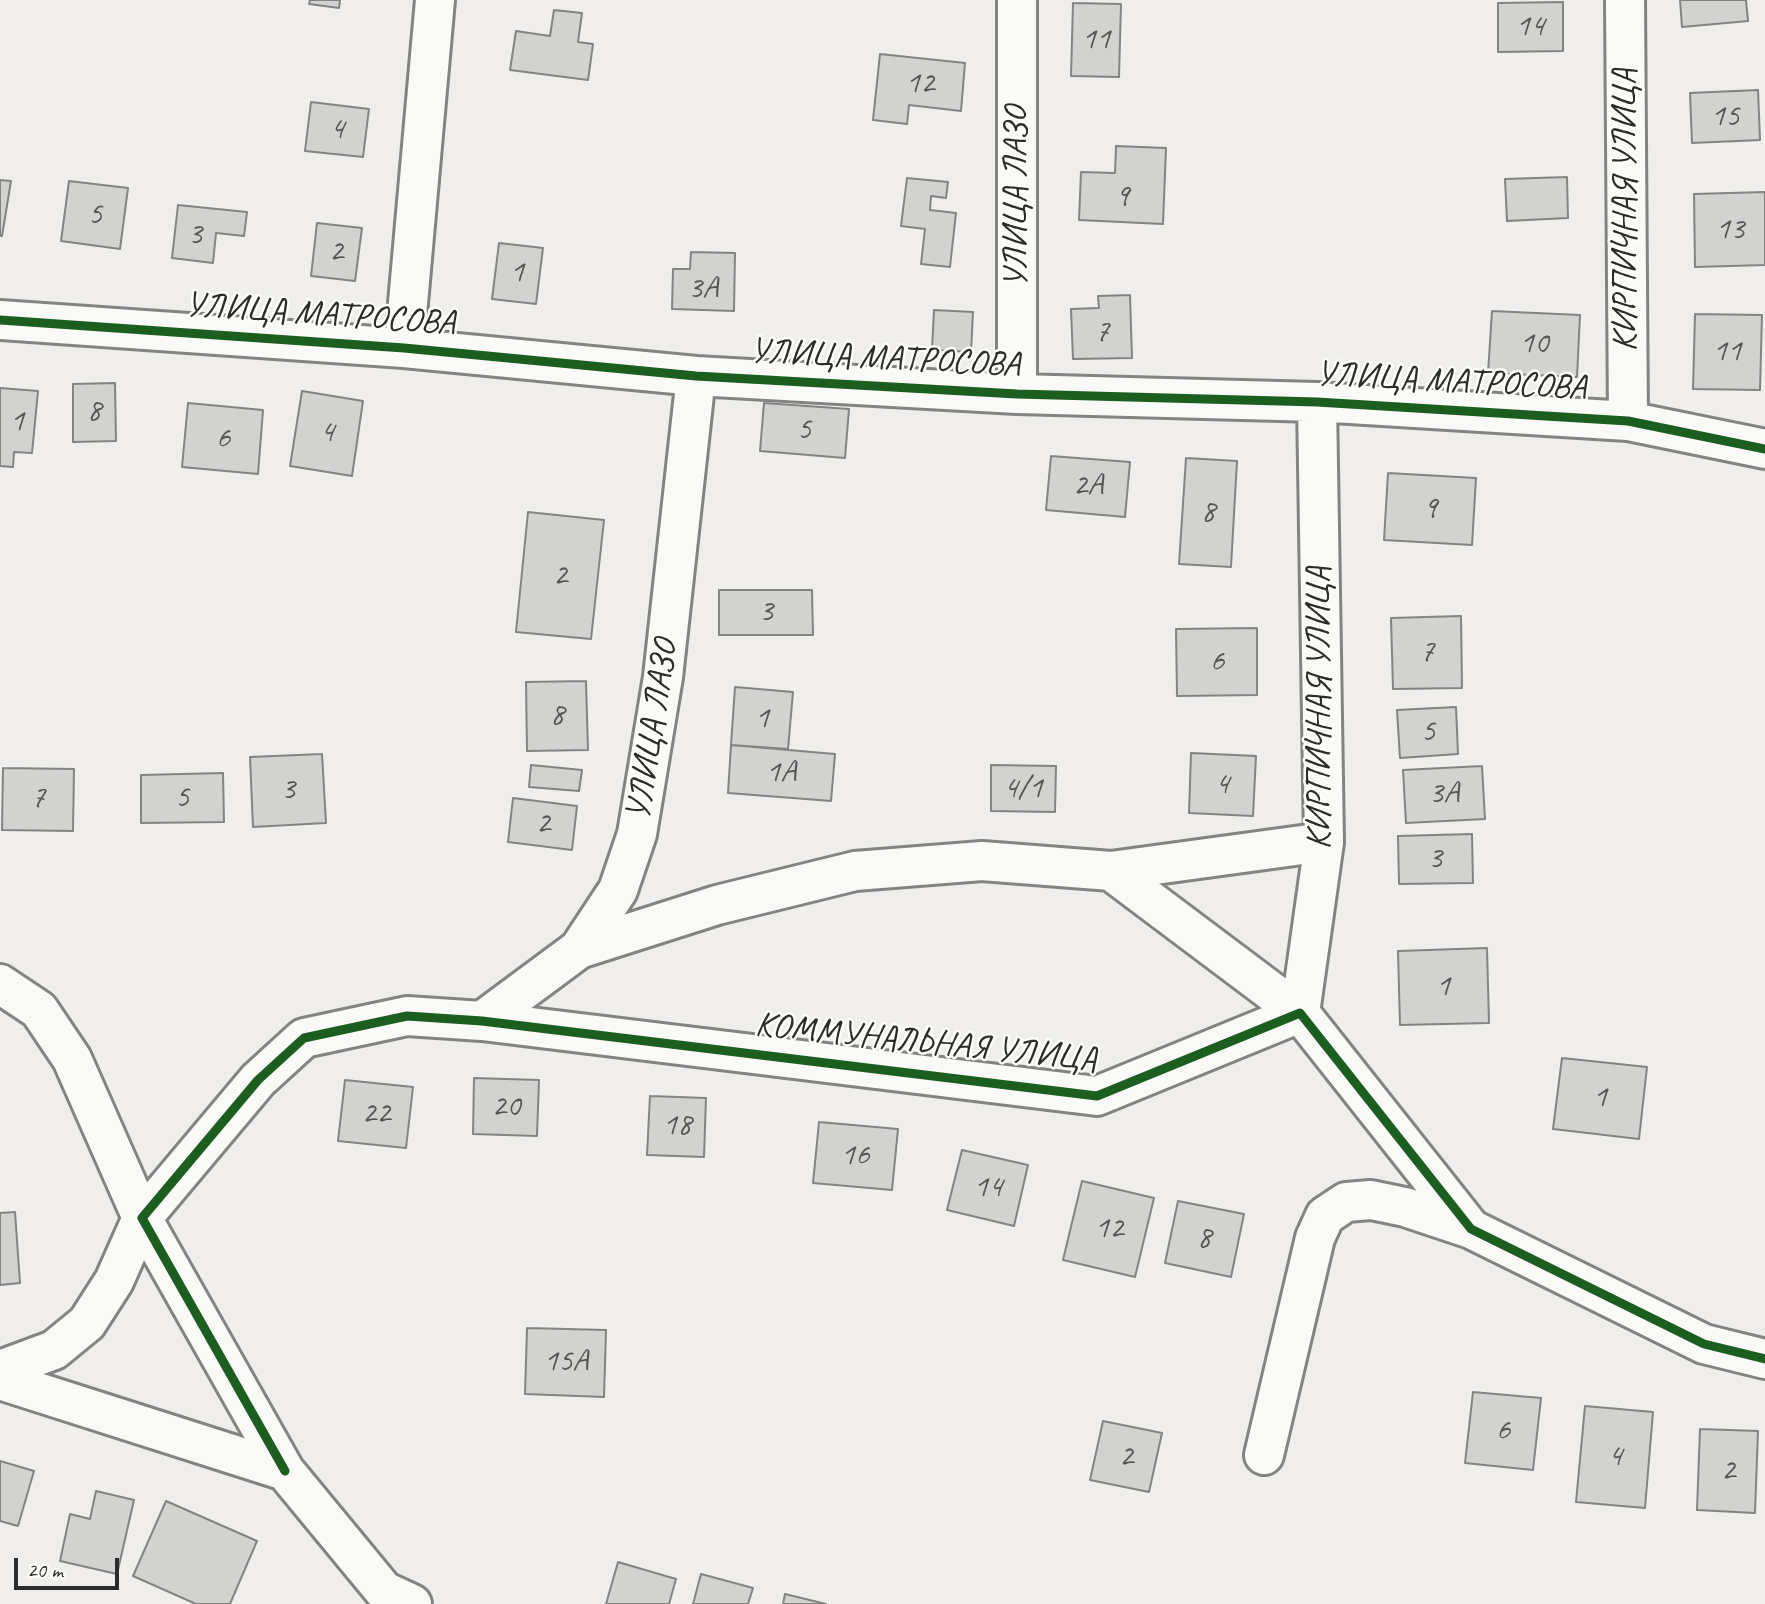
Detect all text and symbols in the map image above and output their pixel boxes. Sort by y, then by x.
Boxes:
house number: 14 [1516,8,1544,46]
house number: 11 [1082,21,1110,59]
house number: 12 [906,65,934,103]
street label: КИРПИЧНАЯ УЛИЦА [1605,68,1647,352]
house number: 15 [1711,98,1739,136]
street label: УЛИЦА ЛАЗО [996,106,1038,288]
house number: 4 [330,111,344,149]
house number: 9 [1115,178,1129,216]
house number: 5 [88,196,102,234]
house number: 13 [1716,211,1744,249]
house number: 3 [188,216,202,254]
house number: 2 [329,233,343,271]
house number: 1 [510,254,524,292]
house number: 3А [688,270,718,308]
street label: УЛИЦА МАТРОСОВА [184,285,456,345]
house number: 7 [1095,314,1109,352]
house number: 10 [1520,325,1548,363]
street label: УЛИЦА МАТРОСОВА [749,331,1021,387]
house number: 11 [1713,333,1741,371]
street label: УЛИЦА МАТРОСОВА [1315,354,1587,410]
house number: 8 [87,393,101,431]
house number: 1 [10,403,24,441]
house number: 5 [797,411,811,449]
house number: 4 [320,414,334,452]
house number: 6 [216,420,230,458]
house number: 2А [1073,467,1103,505]
house number: 9 [1423,490,1437,528]
house number: 8 [1201,494,1215,532]
house number: 2 [553,557,567,595]
street label: КИРПИЧНАЯ УЛИЦА [1299,566,1341,850]
house number: 3 [759,593,773,631]
house number: 7 [1420,634,1434,672]
street label: УЛИЦА ЛАЗО [618,637,688,823]
house number: 6 [1210,643,1224,681]
house number: 8 [550,697,564,735]
house number: 1 [755,700,769,738]
house number: 5 [1421,713,1435,751]
house number: 1А [766,754,796,792]
house number: 4 [1215,766,1229,804]
house number: 4/1 [1003,770,1043,808]
house number: 3 [281,771,295,809]
house number: 3А [1429,775,1459,813]
house number: 5 [175,779,189,817]
house number: 7 [31,780,45,818]
house number: 2 [536,805,550,843]
house number: 3 [1428,840,1442,878]
house number: 1 [1436,968,1450,1006]
street label: КОММУНАЛЬНАЯ УЛИЦА [753,1004,1099,1082]
house number: 1 [1593,1079,1607,1117]
house number: 20 [492,1088,520,1126]
house number: 22 [362,1095,390,1133]
house number: 18 [663,1107,691,1145]
house number: 16 [841,1137,869,1175]
house number: 14 [974,1169,1002,1207]
house number: 12 [1095,1210,1123,1248]
house number: 8 [1197,1220,1211,1258]
house number: 15А [544,1343,588,1381]
house number: 6 [1496,1412,1510,1450]
house number: 2 [1119,1438,1133,1476]
house number: 4 [1608,1438,1622,1476]
house number: 2 [1721,1452,1735,1490]
scale bar [18,1544,122,1588]
text: 20 m [27,1557,63,1583]

